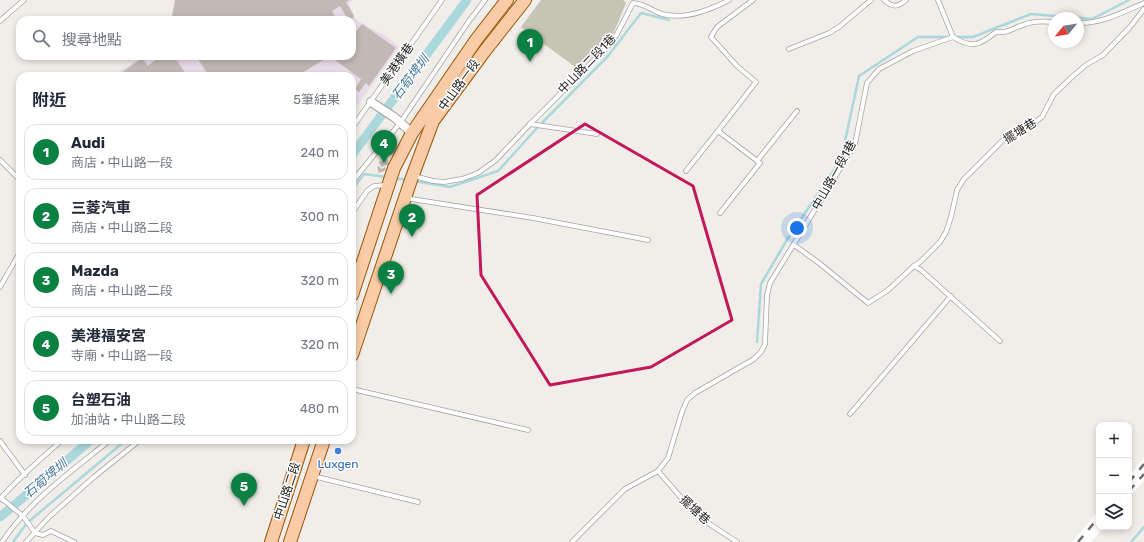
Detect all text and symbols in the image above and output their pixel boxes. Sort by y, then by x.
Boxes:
north arrow [1048,12,1084,48]
search box [16,16,356,60]
icon: search [30,27,52,49]
pin: 1 [517,29,543,62]
text: 搜尋地點 [62,31,122,49]
street label: 中山路二段1巷 [555,31,619,97]
street label: 美港橫巷 [377,40,417,88]
water label: 石筍埤圳 [389,50,433,103]
street label: 中山路一段 [436,57,482,113]
text: 附近 [32,90,66,110]
text: 5筆結果 [293,92,340,107]
street label: 擺塘巷 [1001,116,1039,146]
pin: 4 [371,130,397,163]
text: Audi [71,134,105,152]
street label: 中山路一段1巷 [809,138,859,212]
text: 1 [43,145,49,160]
text: 240 m [300,145,339,160]
text: 商店 · 中山路一段 [71,155,173,170]
text: 三菱汽車 [71,199,131,217]
pin: 2 [399,204,425,237]
text: 2 [42,209,50,224]
text: 300 m [300,209,339,224]
your location [787,218,807,238]
text: 商店 · 中山路二段 [71,220,173,235]
pin: 3 [378,261,404,294]
text: Mazda [71,262,119,280]
text: 3 [42,273,50,288]
text: 320 m [301,273,339,288]
text: 商店 · 中山路二段 [71,283,173,298]
text: 美港福安宮 [71,327,146,345]
text: 4 [42,337,50,352]
text: 320 m [301,337,339,352]
text: 寺廟 · 中山路一段 [71,348,173,363]
text: 台塑石油 [71,391,131,409]
text: 5 [42,401,50,416]
text: 480 m [300,401,339,416]
text: 加油站 · 中山路二段 [71,412,186,427]
map controls [1096,422,1132,530]
button: + [1096,422,1132,458]
marker: Luxgen [333,446,343,456]
water label: 石筍埤圳 [21,455,72,501]
place label: Luxgen [317,457,359,471]
button: − [1096,458,1132,494]
street label: 中山路二段 [271,460,303,522]
pin: 5 [231,473,257,506]
street label: 擺塘巷 [677,493,713,527]
button: layers [1096,494,1132,530]

